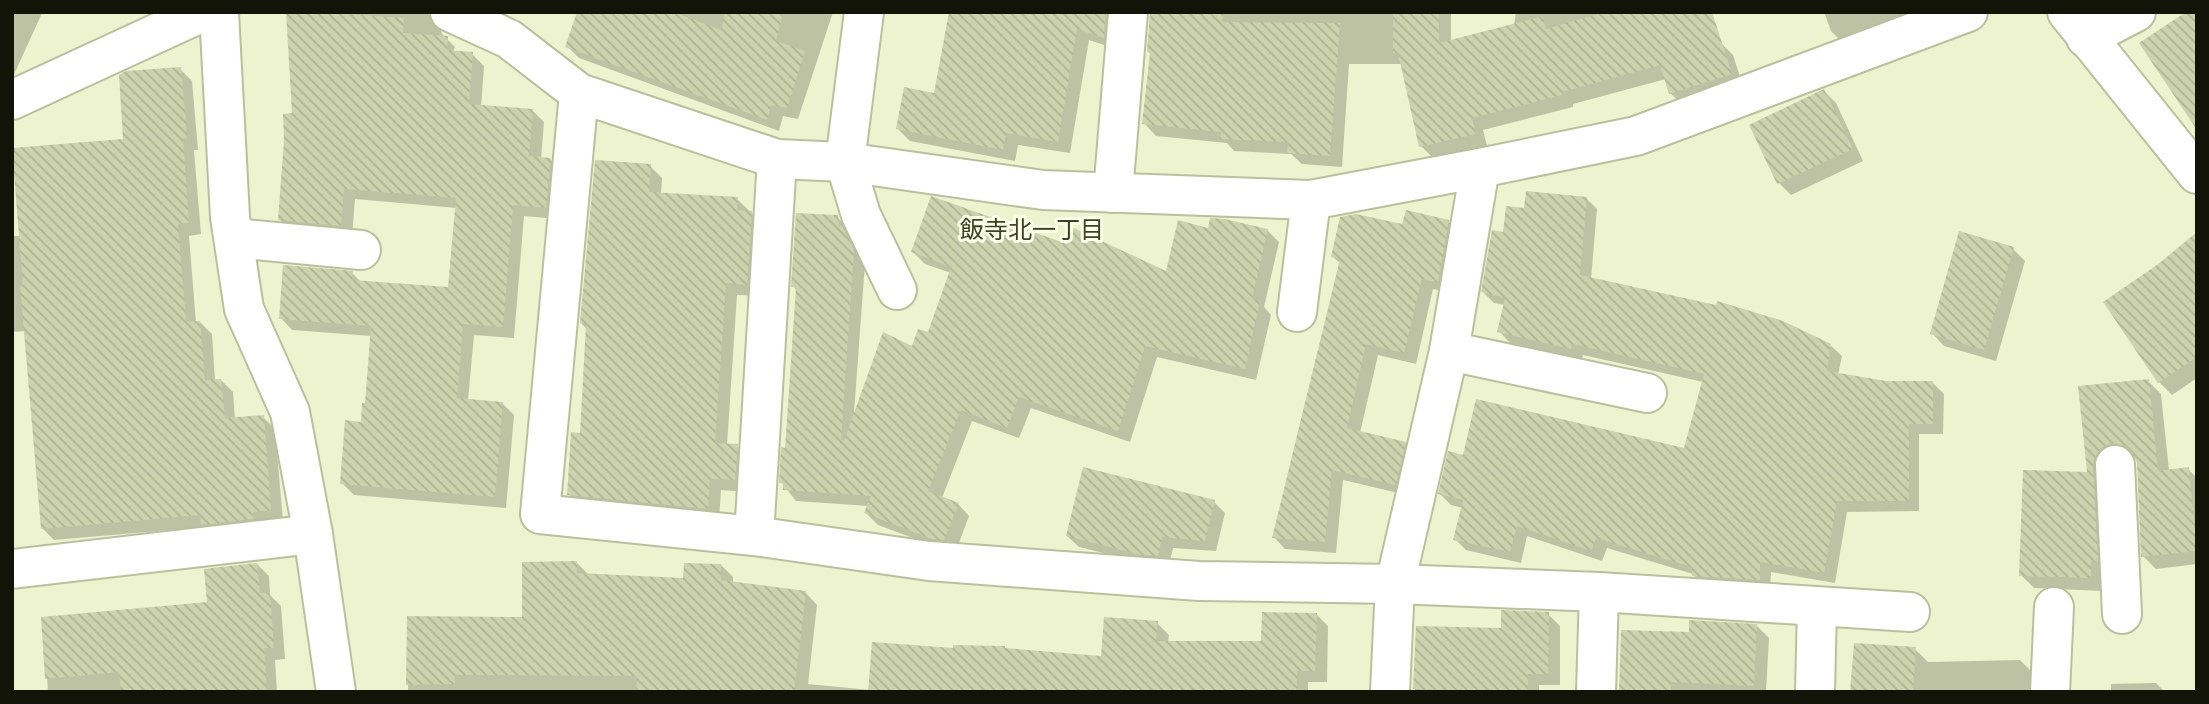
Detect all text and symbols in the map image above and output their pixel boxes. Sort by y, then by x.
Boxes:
district label: 飯寺北一丁目 [960,213,1104,246]

